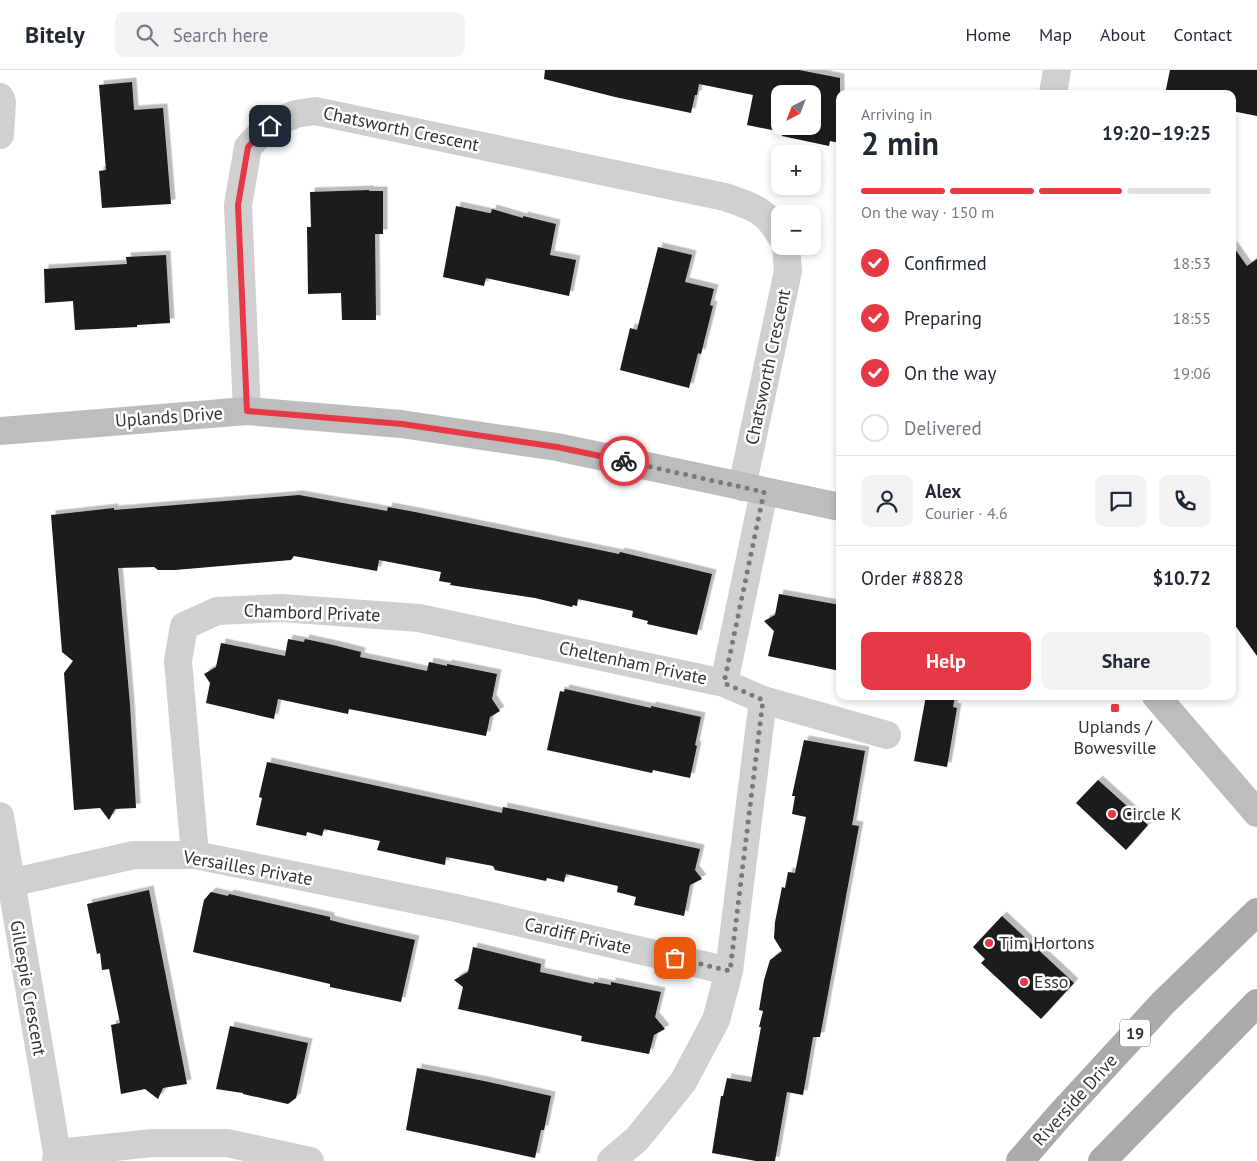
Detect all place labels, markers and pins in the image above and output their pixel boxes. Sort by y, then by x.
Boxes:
pin [249,105,291,147]
marker: Uplands / Bowesville [1109,702,1121,714]
place label: Uplands / Bowesville [1074,715,1156,759]
place label: Circle K [1122,802,1182,825]
marker: Circle K [1106,808,1118,820]
place label: Tim Hortons [999,931,1095,954]
pin [654,937,696,979]
marker: Tim Hortons [983,937,995,949]
place label: Esso [1034,970,1068,993]
marker: Esso [1018,976,1030,988]

